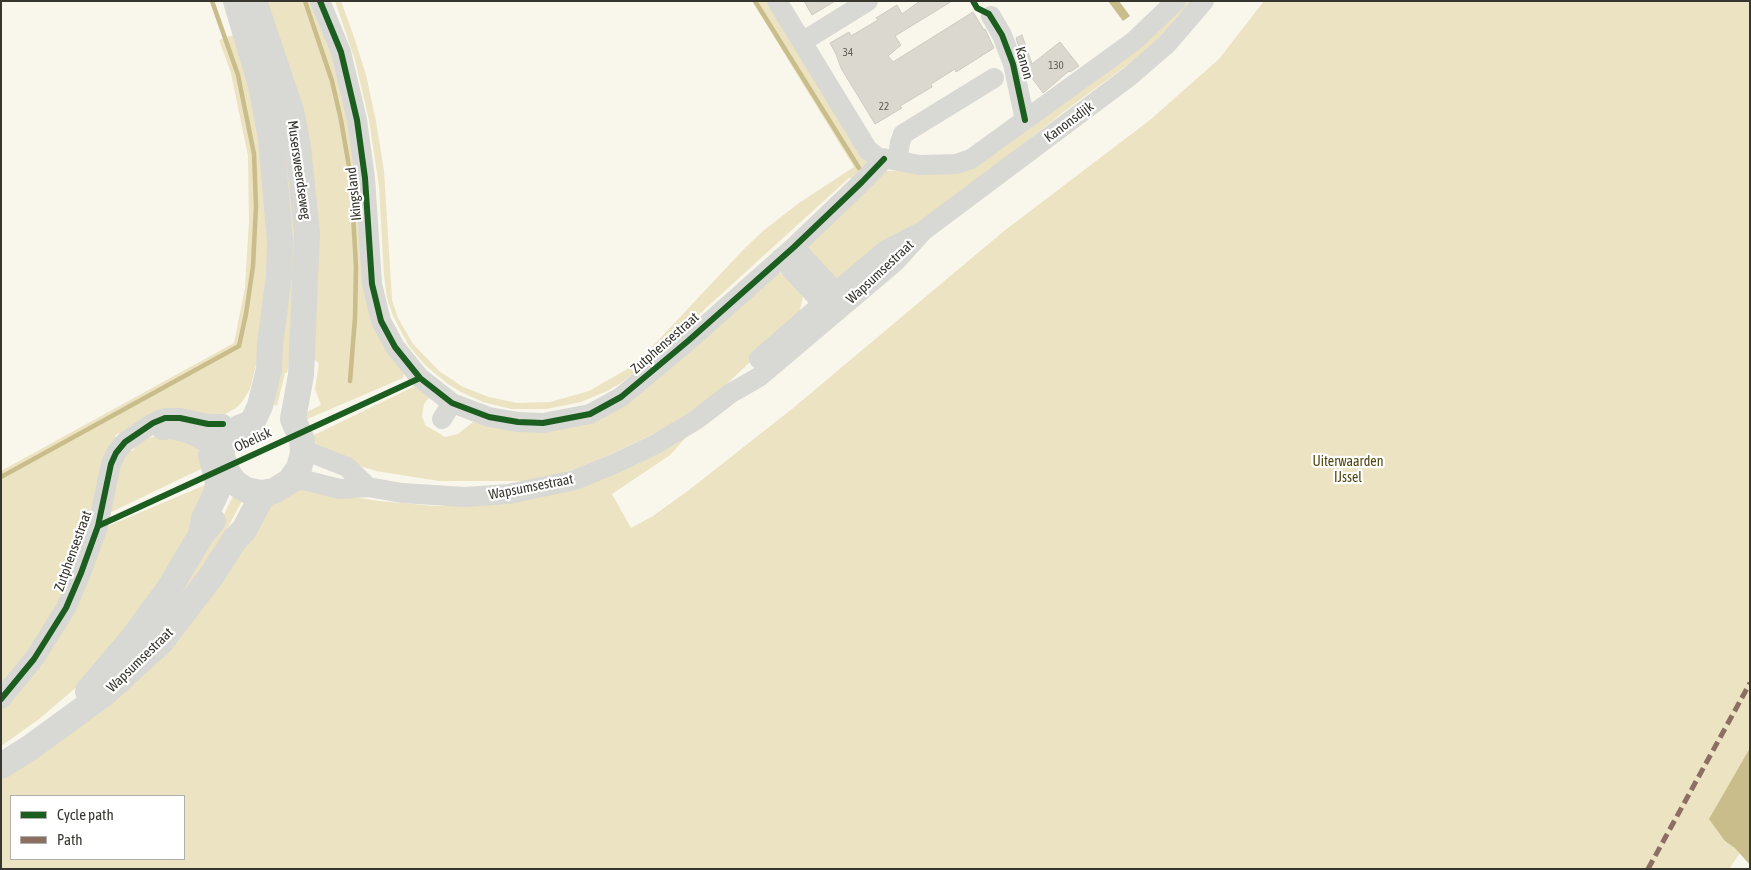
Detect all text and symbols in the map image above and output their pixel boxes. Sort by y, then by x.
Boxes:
street label: Kanon [1011,45,1037,81]
house number: 34 [843,46,853,60]
house number: 130 [1048,59,1064,73]
street label: Kanonsdijk [1041,98,1097,146]
house number: 22 [879,100,889,114]
street label: Musersweerdseweg [284,119,314,221]
street label: Ikingsland [343,166,365,222]
street label: Wapsumsestraat [843,237,917,307]
street label: Zutphensestraat [627,309,703,377]
street label: Obelisk [232,424,274,456]
park label: Uiterwaarden IJssel [1312,454,1384,487]
street label: Wapsumsestraat [487,471,575,503]
street label: Zutphensestraat [51,508,95,594]
street label: Wapsumsestraat [103,624,177,696]
legend [10,795,185,860]
text: Cycle path [57,806,114,823]
text: Path [57,831,83,848]

